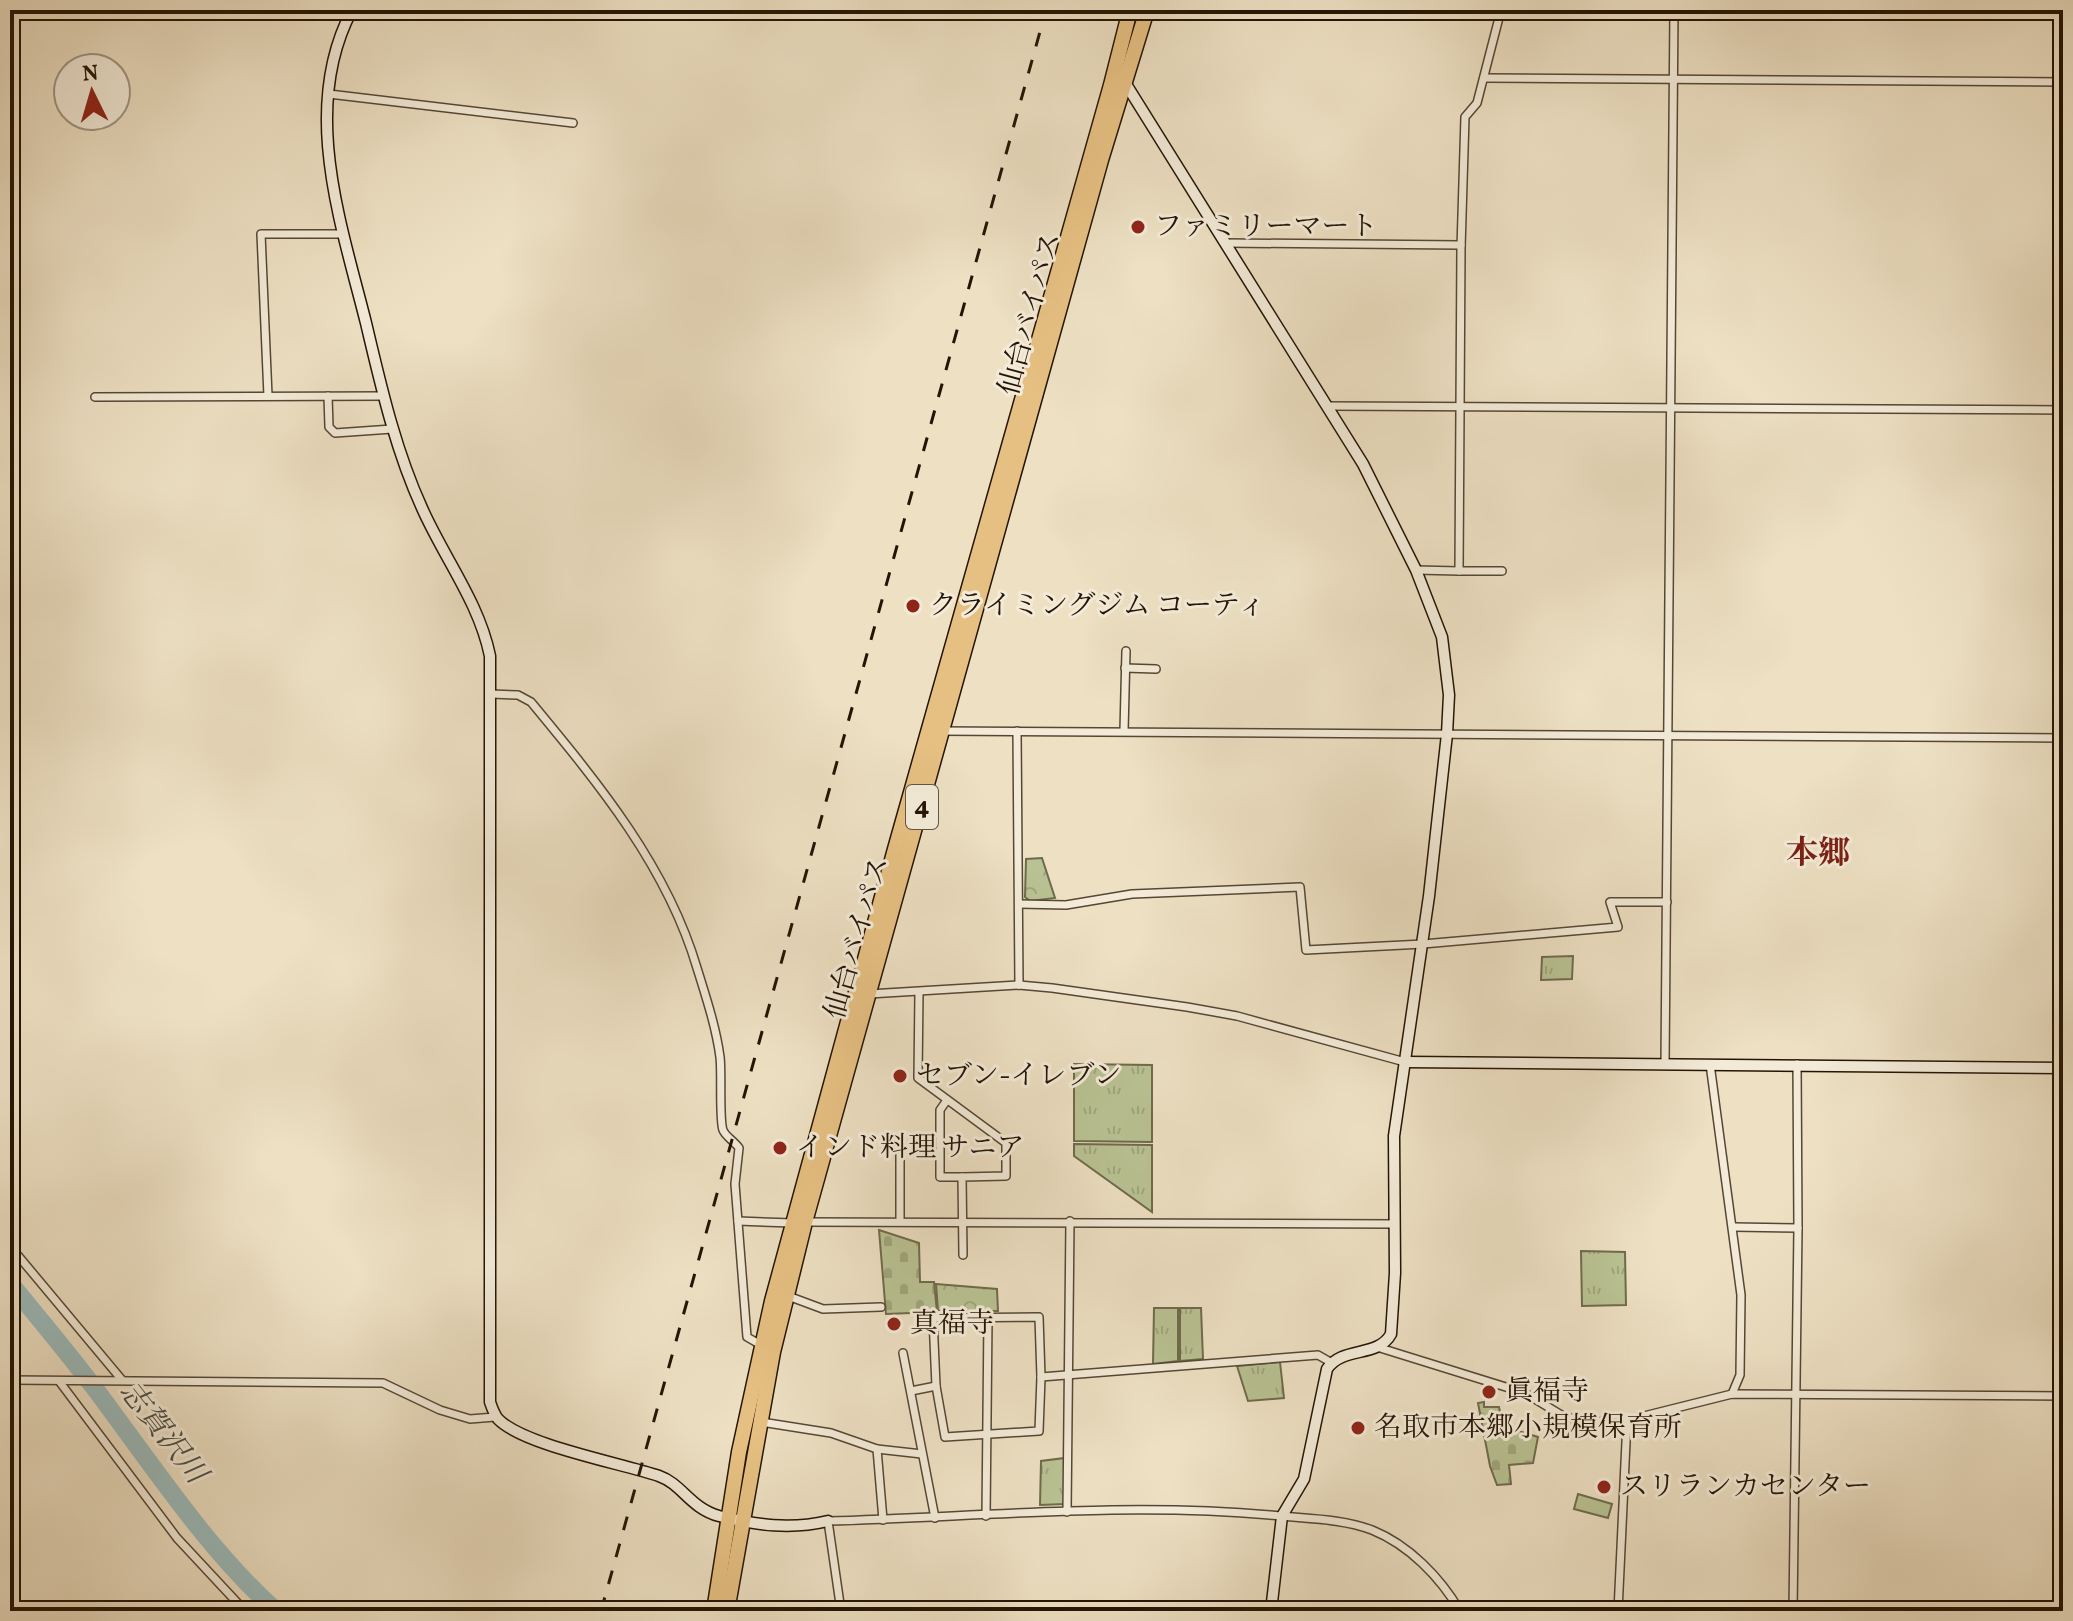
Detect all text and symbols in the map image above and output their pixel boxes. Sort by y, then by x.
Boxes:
north arrow [52,52,132,132]
text: N [81,58,100,91]
place label: ファミリーマート [1154,208,1377,247]
marker: ファミリーマート [1129,218,1147,236]
street label: 仙台バイパス [990,228,1072,400]
place label: クライミングジム コーティ [929,587,1266,626]
marker: クライミングジム コーティ [904,597,922,615]
road number: 4 [906,785,938,829]
district label: 本郷 [1786,833,1850,877]
street label: 仙台バイパス [816,852,900,1024]
place label: セブン-イレブン [916,1057,1122,1096]
marker: セブン-イレブン [891,1067,909,1085]
place label: インド料理 サニア [796,1129,1024,1168]
marker: インド料理 サニア [771,1139,789,1157]
place label: 真福寺 [910,1305,994,1344]
marker: 真福寺 [885,1315,903,1333]
water label: 志賀沢川 [109,1373,217,1496]
place label: 眞福寺 [1505,1373,1589,1412]
marker: 眞福寺 [1480,1383,1498,1401]
place label: 名取市本郷小規模保育所 [1374,1409,1682,1448]
marker: 名取市本郷小規模保育所 [1349,1419,1367,1437]
place label: スリランカセンター [1620,1468,1871,1507]
marker: スリランカセンター [1595,1478,1613,1496]

